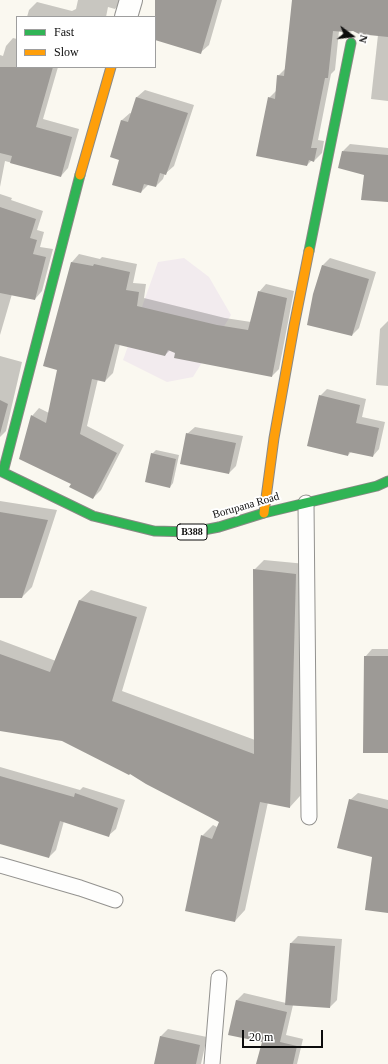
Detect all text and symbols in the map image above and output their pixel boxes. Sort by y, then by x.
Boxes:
legend [16,16,156,68]
north arrow [332,16,372,56]
text: Fast [54,25,74,39]
text: N [357,34,370,44]
text: Slow [54,45,79,59]
street label: Borupana Road [211,490,281,522]
road number: B388 [177,524,207,540]
scale bar [244,1022,325,1048]
text: 20 m [249,1030,273,1044]

